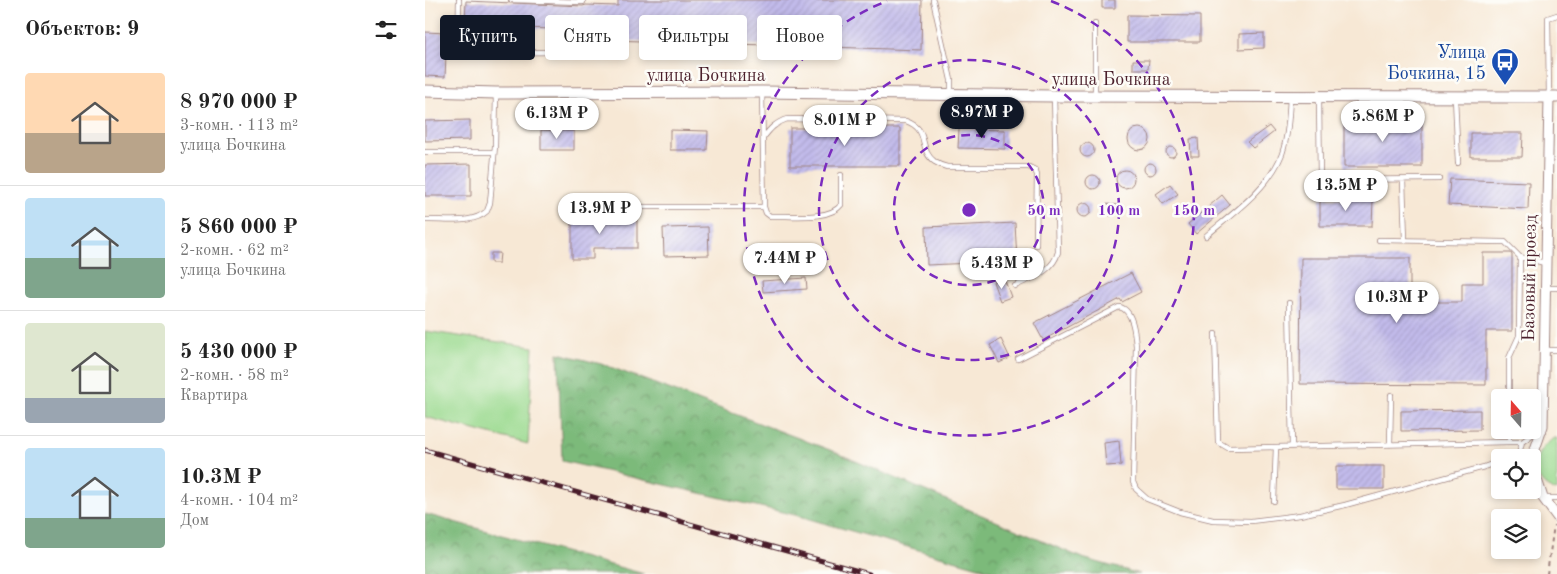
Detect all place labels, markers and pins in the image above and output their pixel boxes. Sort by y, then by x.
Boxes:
place label: Улица Бочкина, 15 [1387,44,1486,83]
bus stop icon: Улица Бочкина, 15 [1490,47,1520,86]
pin: 8.97M ₽ [936,96,1028,139]
pin: 6.13M ₽ [511,98,603,140]
pin: 5.86M ₽ [1337,100,1429,143]
pin: 8.01M ₽ [799,104,891,147]
pin: 13.5M ₽ [1300,170,1392,212]
pin: 13.9M ₽ [554,192,646,235]
centre of rings [960,201,978,219]
pin: 7.44M ₽ [739,242,831,285]
pin: 5.43M ₽ [956,248,1048,290]
pin: 10.3M ₽ [1351,282,1443,324]

